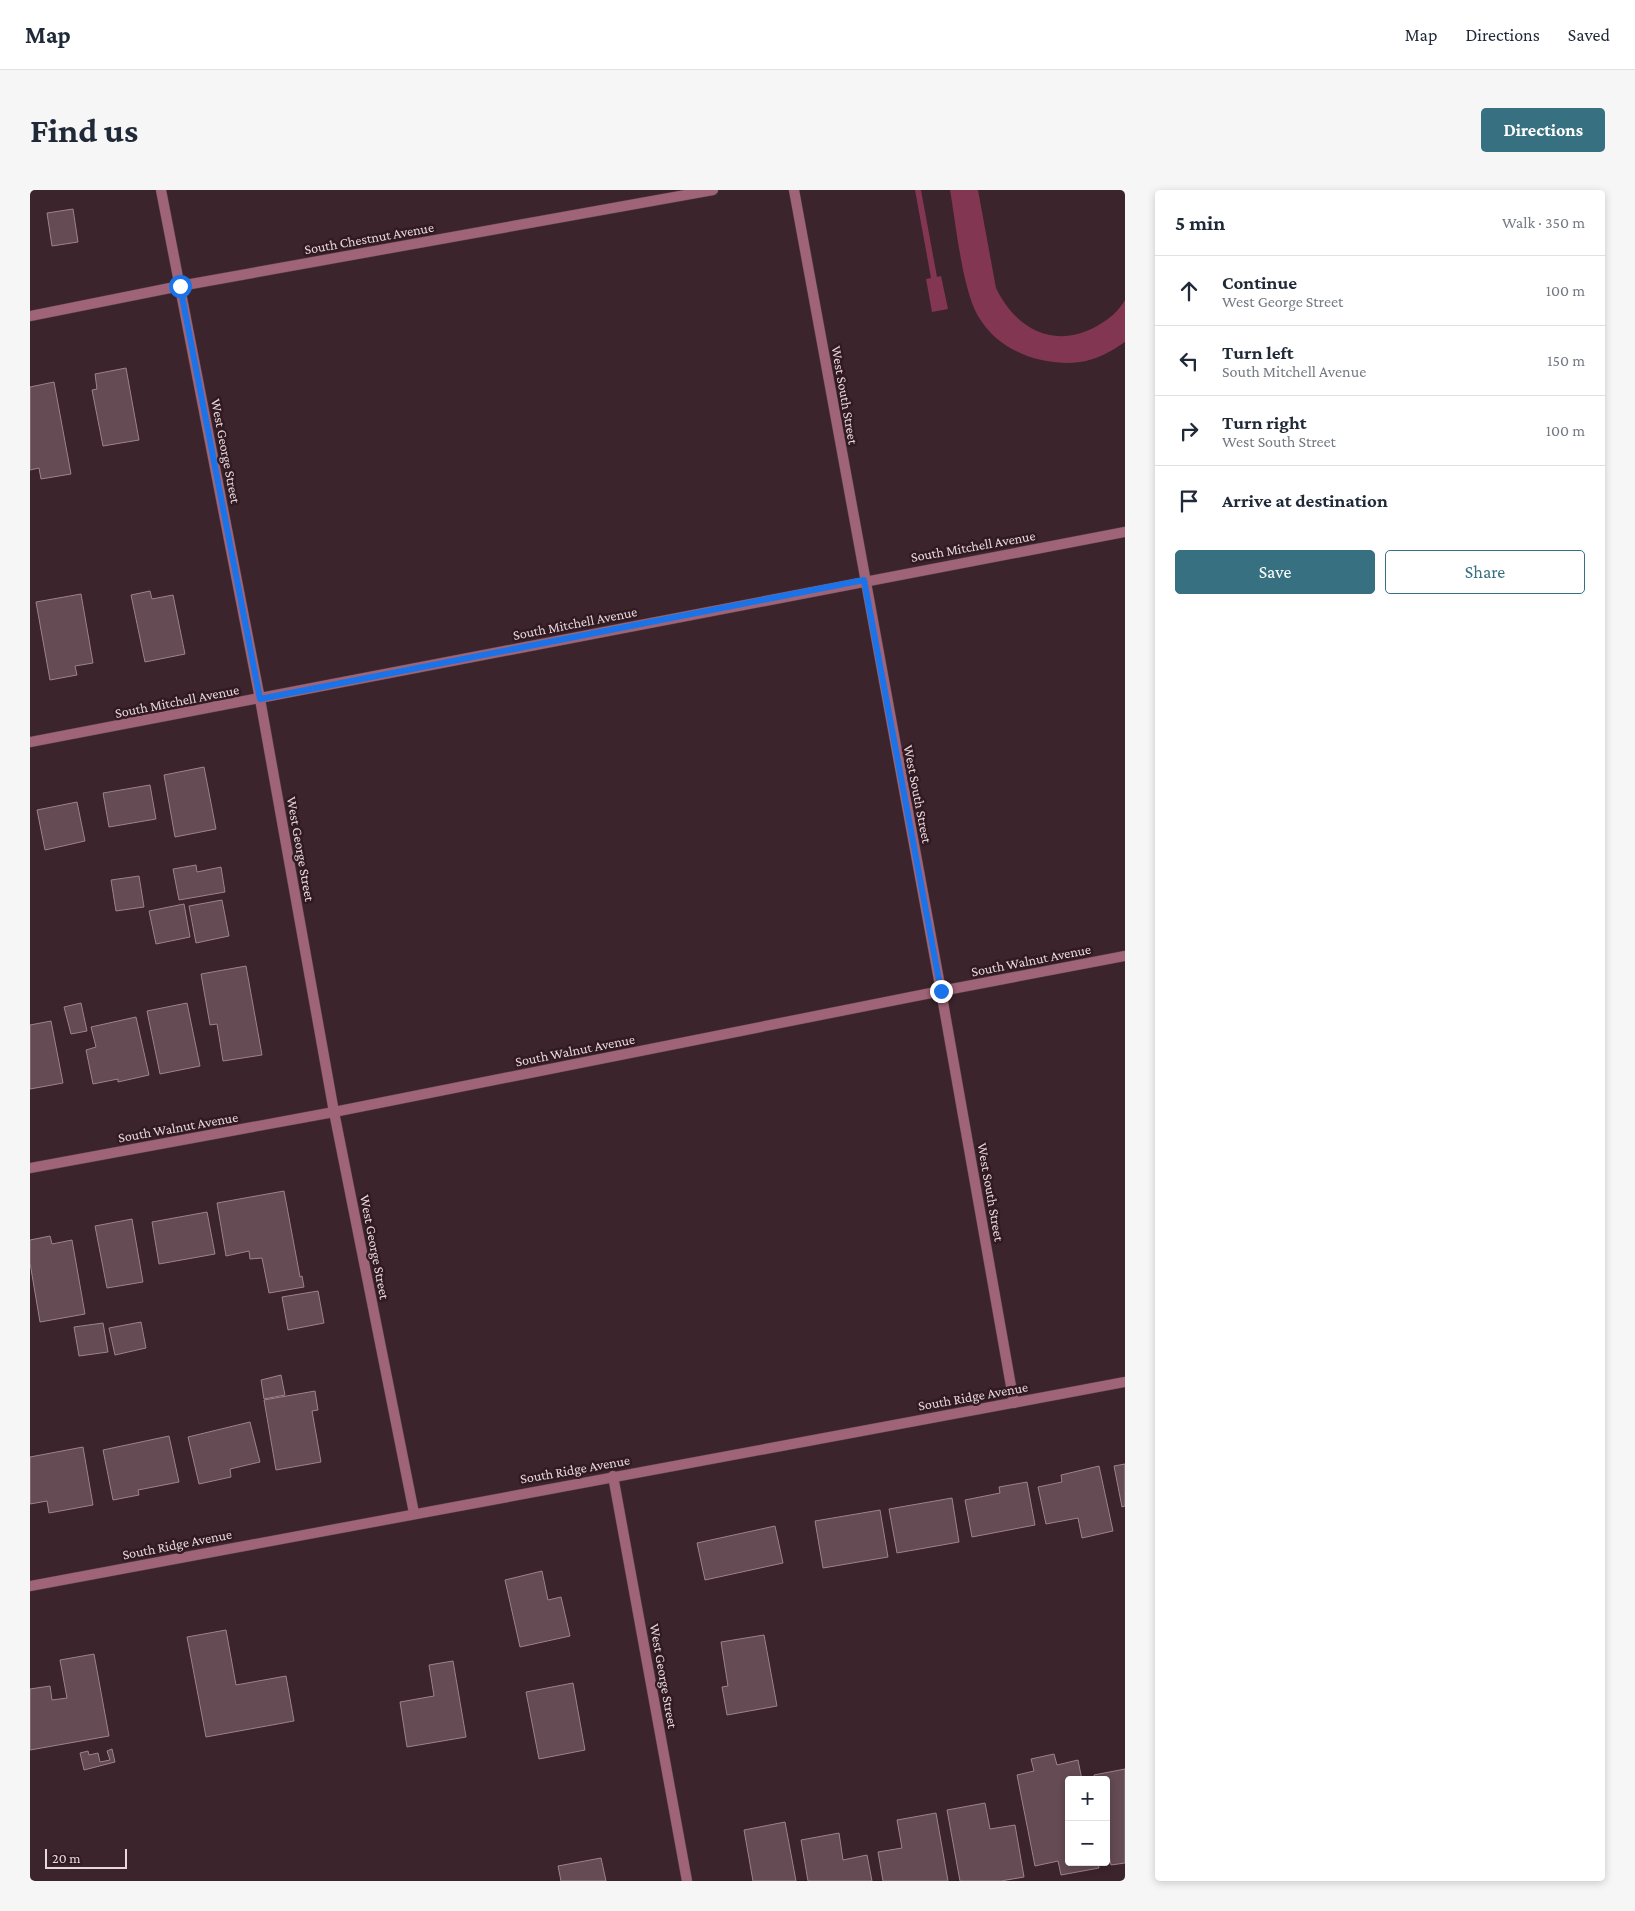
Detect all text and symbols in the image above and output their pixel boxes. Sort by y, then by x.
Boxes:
text: Map [25,21,71,48]
text: Map [1405,25,1437,45]
text: Directions [1465,25,1540,45]
text: Saved [1568,25,1610,45]
button: Directions [1481,108,1605,152]
text: Find us [30,111,138,150]
text: 5 min [1175,211,1225,235]
text: Walk · 350 m [1502,214,1585,231]
street label: South Chestnut Avenue [303,219,435,257]
text: Continue [1222,272,1297,293]
route start [169,275,192,298]
icon: ahead [1175,277,1203,305]
text: 100 m [1546,282,1585,299]
text: West George Street [1222,293,1343,310]
text: Turn left [1222,342,1294,363]
street label: West South Street [828,345,862,446]
icon: left [1175,347,1203,375]
text: 150 m [1547,352,1585,369]
text: South Mitchell Avenue [1222,363,1366,380]
street label: West George Street [208,397,244,505]
text: Turn right [1222,412,1307,433]
icon: right [1175,417,1203,445]
text: 100 m [1546,422,1585,439]
text: West South Street [1222,433,1336,450]
icon: arrive [1175,487,1203,515]
text: Arrive at destination [1222,490,1388,511]
street label: South Mitchell Avenue [909,527,1037,565]
button: Save [1175,550,1375,594]
button: Share [1385,550,1585,594]
street label: South Mitchell Avenue [512,603,638,643]
street label: South Mitchell Avenue [114,681,240,721]
street label: West South Street [901,744,935,845]
street label: West George Street [284,795,318,903]
street label: South Walnut Avenue [970,941,1092,979]
route end [930,980,953,1003]
street label: South Walnut Avenue [514,1031,636,1069]
street label: South Walnut Avenue [117,1109,239,1145]
street label: West South Street [974,1142,1008,1243]
street label: West George Street [357,1193,393,1301]
street label: South Ridge Avenue [917,1378,1029,1414]
street label: South Ridge Avenue [519,1451,631,1487]
street label: South Ridge Avenue [121,1526,233,1562]
street label: West George Street [647,1622,681,1730]
map controls [1065,1776,1110,1866]
button: + [1065,1776,1110,1821]
button: − [1065,1821,1110,1866]
scale bar [45,1846,128,1869]
text: 20 m [52,1850,80,1866]

